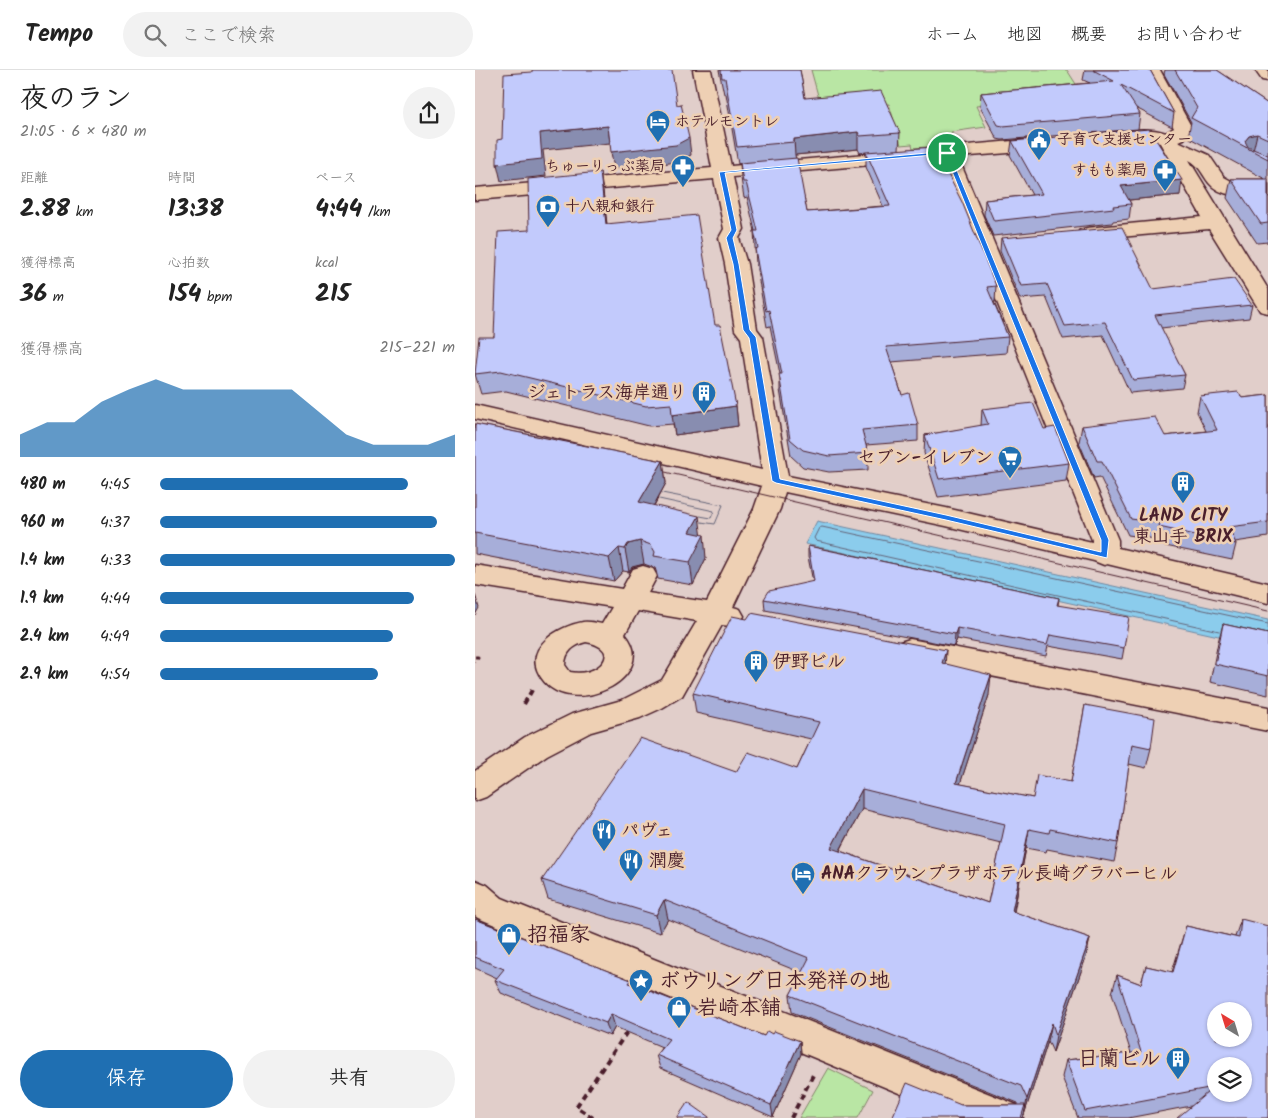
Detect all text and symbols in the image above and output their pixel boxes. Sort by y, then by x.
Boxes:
search box [123,12,473,57]
text: Tempo [25,15,93,54]
icon: search [141,21,169,49]
text: ここで検索 [181,21,276,51]
text: ホーム [926,21,979,50]
text: 地図 [1007,21,1043,50]
text: 概要 [1071,21,1107,50]
text: お問い合わせ [1135,21,1243,50]
text: 夜のラン [20,77,132,122]
button: share [403,87,455,139]
hotel icon: ホテルモントレ [645,109,671,143]
place label: ホテルモントレ [675,110,779,134]
text: 21:05 · 6 × 480 m [20,119,147,144]
public building icon: 子育て支援センター [1026,127,1052,161]
place label: 子育て支援センター [1057,128,1192,152]
pin [926,132,968,174]
icon: arrive [933,139,961,167]
pharmacy icon: ちゅーりっぷ薬局 [670,154,696,188]
place label: ちゅーりっぷ薬局 [545,155,665,179]
pharmacy icon: すもも薬局 [1152,158,1178,192]
place label: すもも薬局 [1072,159,1147,183]
text: 距離 [20,167,48,189]
text: 時間 [168,167,196,189]
text: ペース [315,167,357,189]
text: 2.88 [20,189,70,229]
text: 13:38 [168,189,223,229]
text: 4:44 [315,189,362,229]
bank icon: 十八親和銀行 [535,194,561,228]
place label: 十八親和銀行 [565,195,655,219]
text: km [70,201,93,223]
text: /km [362,201,391,223]
text: 獲得標高 [20,252,76,274]
text: 心拍数 [168,252,210,274]
text: kcal [315,252,338,274]
text: 36 [20,274,47,314]
text: 154 [168,274,201,314]
text: 215 [315,274,350,314]
text: m [47,286,64,308]
text: bpm [201,286,232,308]
text: 215–221 m [380,335,455,360]
text: 獲得標高 [20,337,84,362]
place label: ジェトラス海岸通り [527,379,687,408]
building icon: ジェトラス海岸通り [691,380,717,414]
place label: セブン-イレブン [857,444,993,473]
supermarket icon: セブン-イレブン [997,445,1023,479]
building icon: LAND CITY 東山手 BRIX [1170,470,1196,504]
text: 480 m [20,472,66,497]
text: 4:45 [100,472,130,497]
place label: LAND CITY 東山手 BRIX [1133,502,1234,552]
text: 960 m [20,510,64,535]
text: 4:37 [100,510,129,535]
text: 1.4 km [20,548,65,573]
text: 4:33 [100,548,131,573]
text: 1.9 km [20,586,64,611]
text: 4:44 [100,586,130,611]
text: 2.4 km [20,624,69,649]
text: 4:49 [100,624,129,649]
place label: 伊野ビル [773,648,845,677]
building icon: 伊野ビル [743,649,769,683]
text: 2.9 km [20,662,68,687]
text: 4:54 [100,662,130,687]
place label: パヴェ [621,817,673,846]
restaurant icon: パヴェ [591,818,617,852]
place label: 潤慶 [649,847,685,876]
restaurant icon: 潤慶 [618,848,644,882]
place label: ANAクラウンプラザホテル長崎グラバーヒル [821,860,1177,889]
hotel icon: ANAクラウンプラザホテル長崎グラバーヒル [790,861,816,895]
place label: 招福家 [527,919,590,952]
shop icon: 招福家 [496,922,522,956]
place label: ボウリング日本発祥の地 [659,965,890,998]
place icon: ボウリング日本発祥の地 [628,968,654,1002]
place label: 岩崎本舗 [697,992,781,1025]
shop icon: 岩崎本舗 [666,995,692,1029]
north arrow [1207,1002,1253,1048]
map controls [1207,1002,1252,1102]
place label: 日蘭ビル [1077,1043,1161,1076]
building icon: 日蘭ビル [1165,1046,1191,1080]
button: 保存 [20,1050,233,1108]
button: 共有 [243,1050,455,1108]
button: layers [1207,1057,1252,1102]

